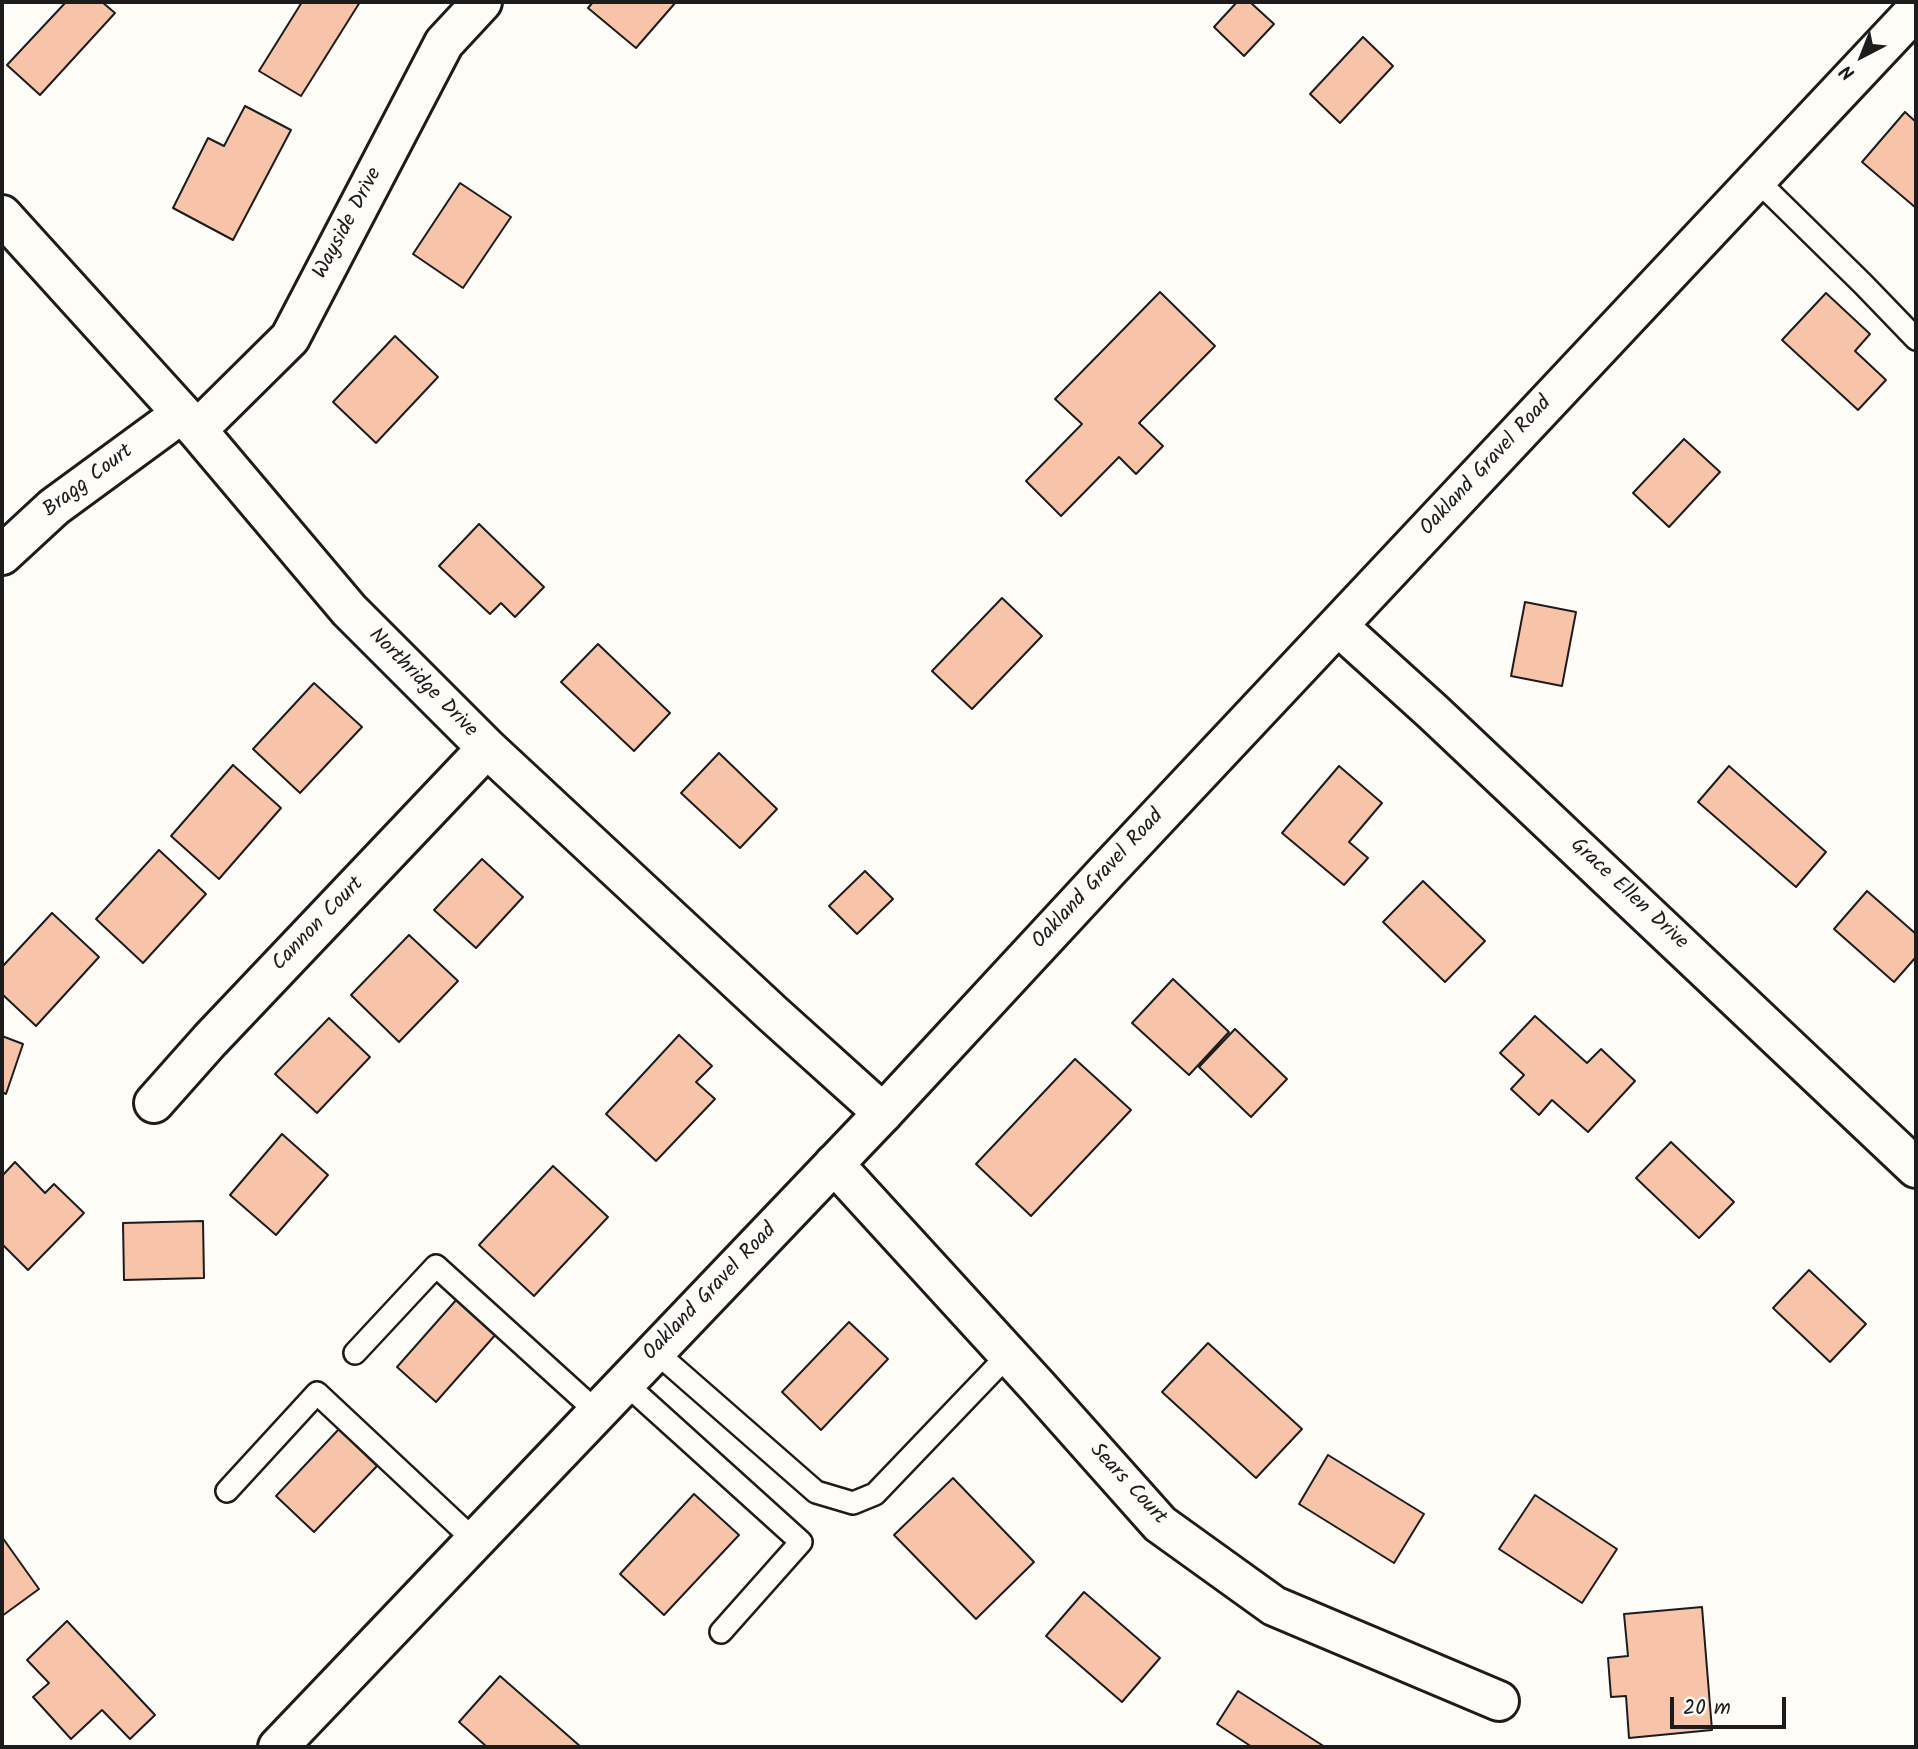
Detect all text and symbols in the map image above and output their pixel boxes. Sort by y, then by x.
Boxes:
north arrow [1827,21,1897,91]
text: N [1833,56,1862,87]
street label: Wayside Drive [309,164,389,284]
street label: Oakland Gravel Road [1416,392,1558,542]
street label: Bragg Court [39,440,139,524]
street label: Northridge Drive [362,624,482,744]
street label: Oakland Gravel Road [1028,805,1170,955]
street label: Grace Ellen Drive [1564,834,1692,956]
street label: Cannon Court [268,873,370,977]
street label: Oakland Gravel Road [639,1219,783,1367]
street label: Sears Court [1083,1439,1171,1531]
scale bar [1673,1682,1788,1726]
text: 20 m [1683,1692,1731,1725]

